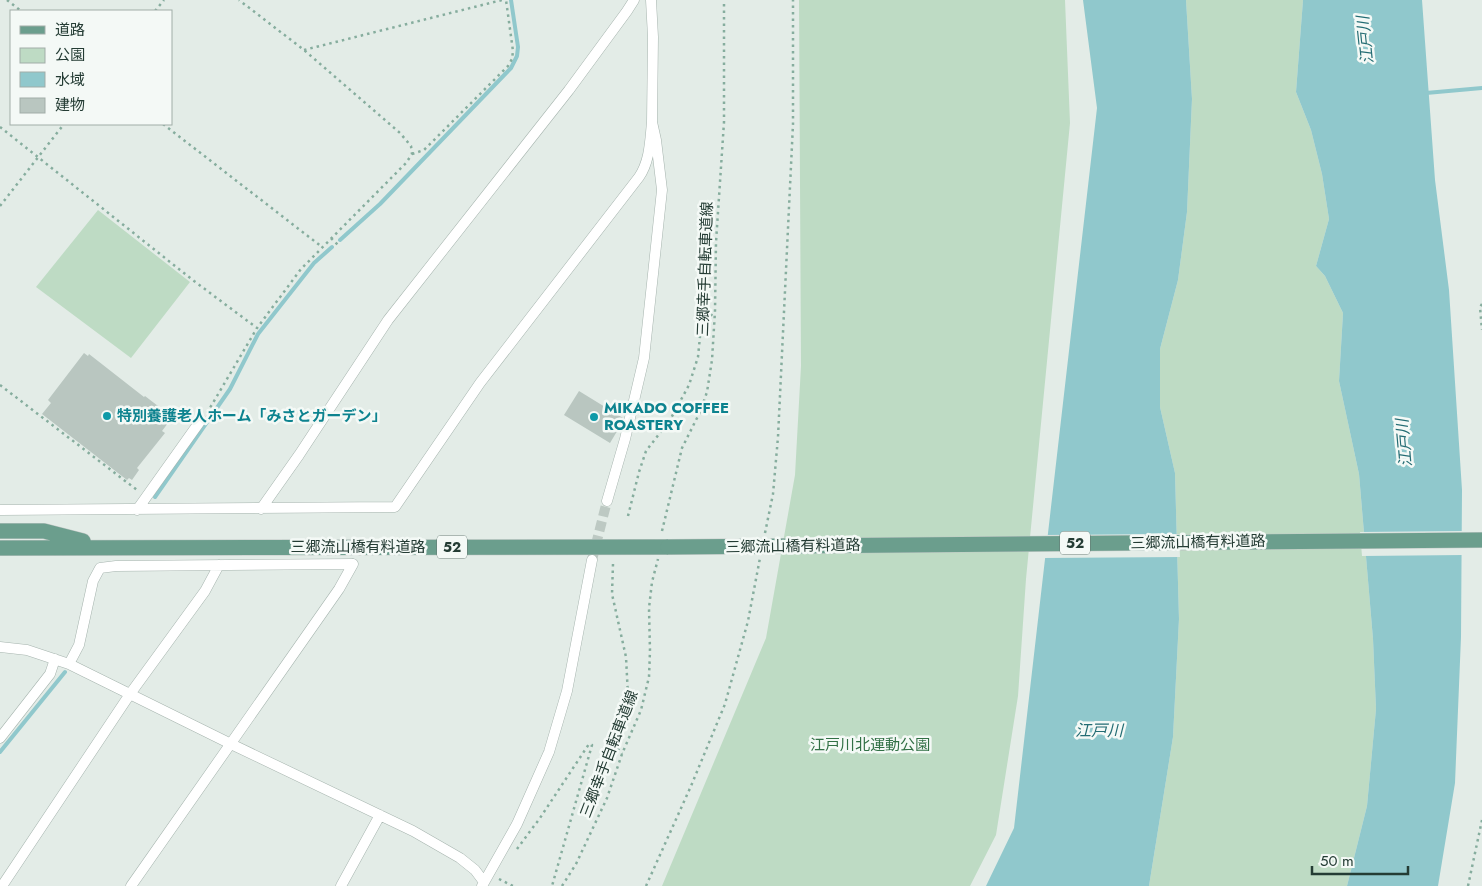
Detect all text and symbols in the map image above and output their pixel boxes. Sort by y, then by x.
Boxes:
legend [10,10,172,125]
water label: 江戸川 [1351,13,1379,65]
text: 道路 [55,19,85,41]
text: 公園 [55,44,85,66]
text: 水域 [55,69,85,91]
text: 建物 [55,94,85,116]
street label: 三郷幸手自転車道線 [692,201,718,337]
place label: MIKADO COFFEE ROASTERY [604,397,729,436]
place label: 特別養護老人ホーム「みさとガーデン」 [117,405,387,427]
marker: 特別養護老人ホーム「みさとガーデン」 [101,410,113,422]
marker: MIKADO COFFEE ROASTERY [588,411,600,423]
water label: 江戸川 [1390,416,1418,468]
street label: 三郷流山橋有料道路 [1130,530,1266,554]
road number: 52 [1060,532,1090,554]
street label: 三郷流山橋有料道路 [725,534,861,558]
street label: 三郷流山橋有料道路 [290,536,426,558]
road number: 52 [437,536,467,558]
street label: 三郷幸手自転車道線 [575,687,643,821]
water label: 江戸川 [1075,719,1125,742]
park label: 江戸川北運動公園 [810,734,930,756]
scale bar [1312,844,1408,876]
text: 50 m [1320,850,1354,872]

